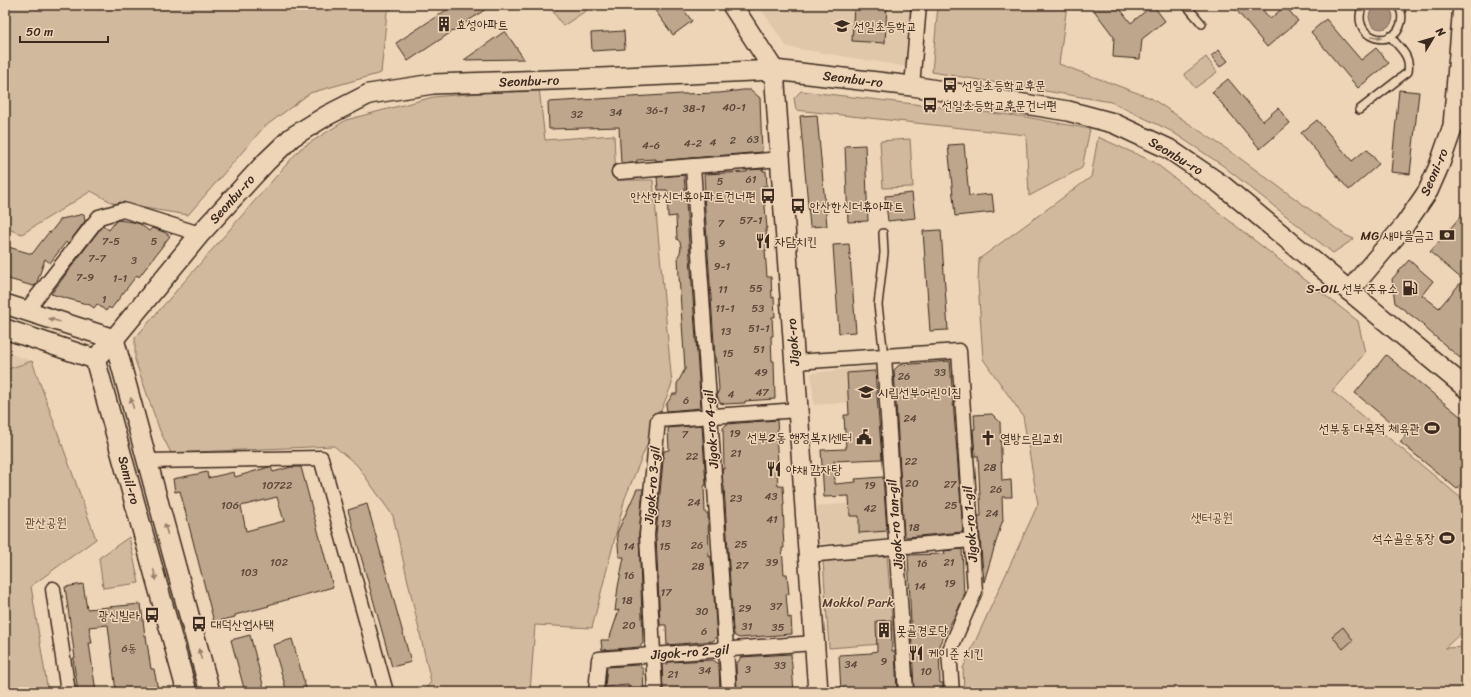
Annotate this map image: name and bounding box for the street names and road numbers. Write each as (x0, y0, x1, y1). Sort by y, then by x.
street label: Seonbu-ro (822, 64, 885, 94)
street label: Seonbu-ro (498, 68, 560, 94)
street label: Seonbu-ro (1144, 131, 1208, 182)
street label: Seoni-ro (1413, 144, 1455, 200)
street label: Seonbu-ro (203, 169, 261, 229)
street label: Jigok-ro (780, 317, 806, 368)
street label: Jigok-ro 4-gil (697, 389, 725, 470)
street label: Jigok-ro 3-gil (637, 445, 667, 526)
street label: Samil-ro (111, 453, 147, 508)
street label: Jigok-ro 1an-gil (880, 478, 910, 571)
street label: Jigok-ro 1-gil (956, 485, 984, 564)
street label: Jigok-ro 2-gil (649, 638, 730, 666)

